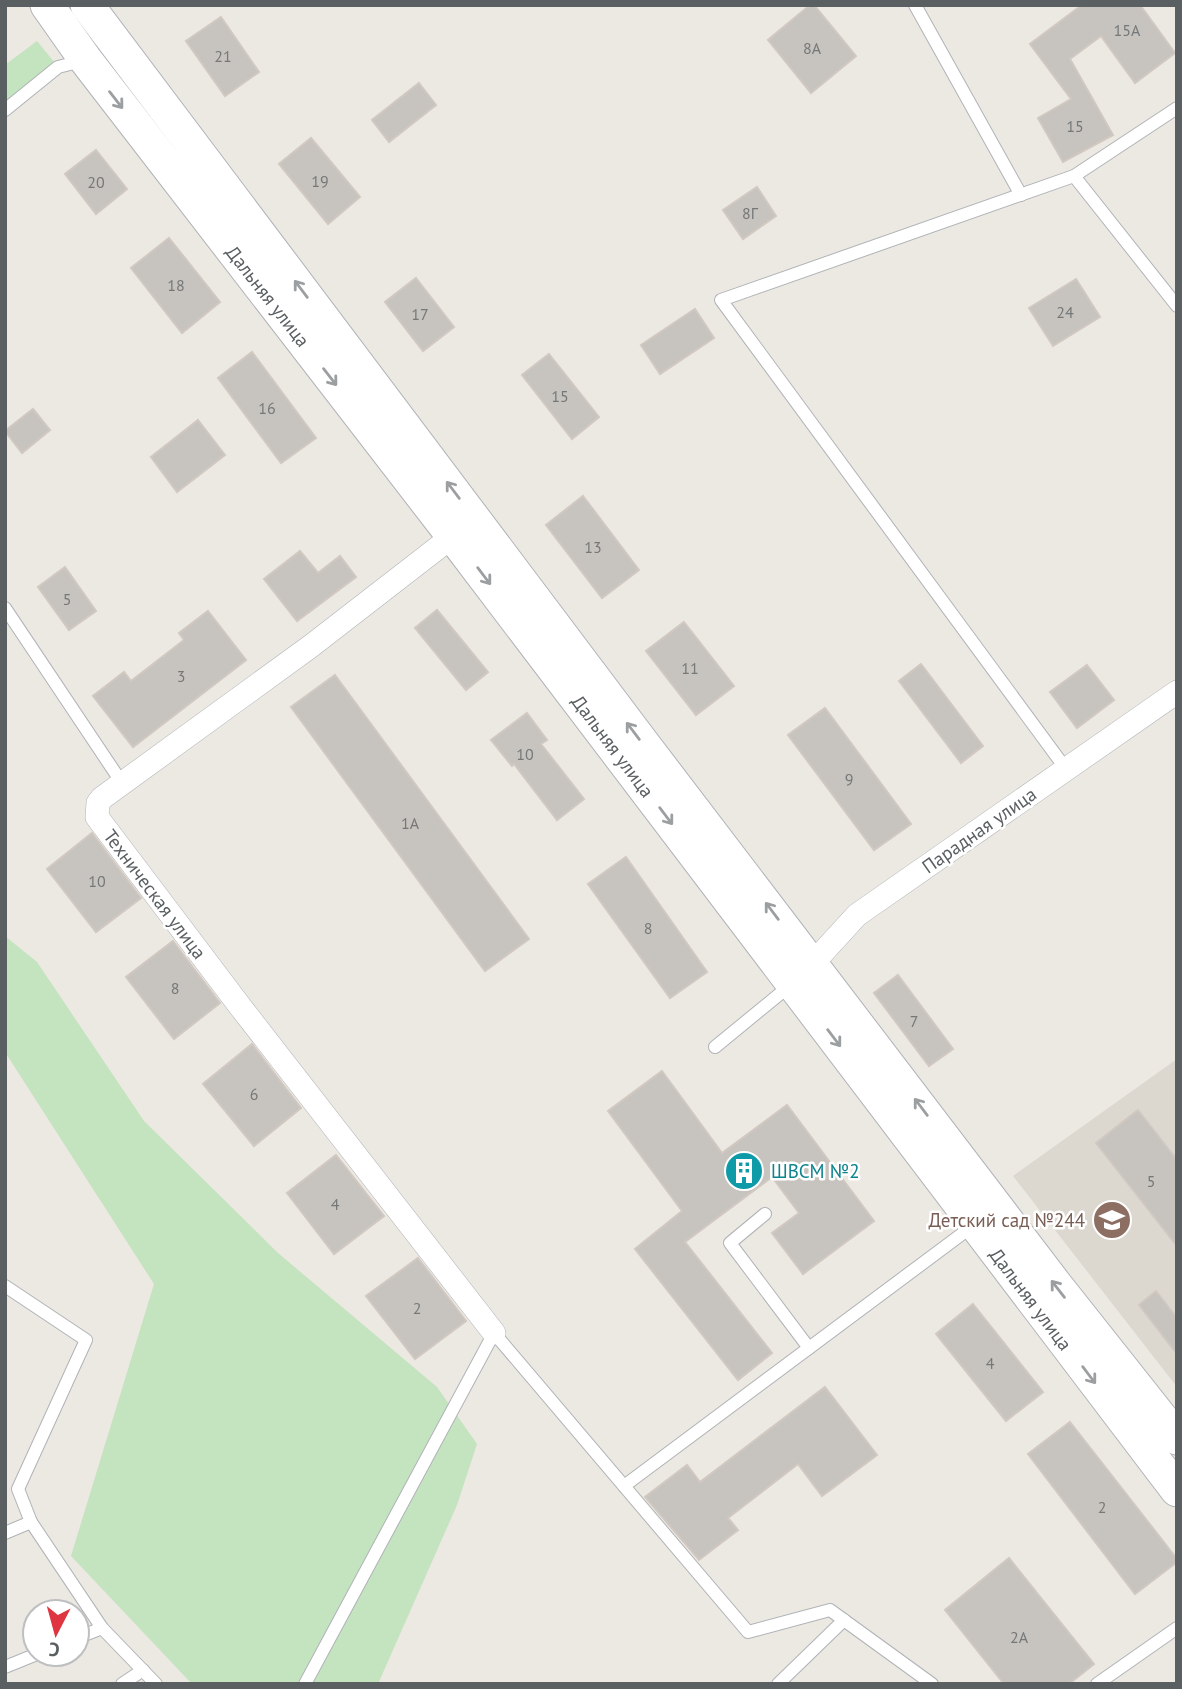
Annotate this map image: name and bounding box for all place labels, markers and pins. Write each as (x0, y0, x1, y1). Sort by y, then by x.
building icon: ШВСМ №2 (723, 1150, 765, 1192)
place label: ШВСМ №2 (771, 1159, 860, 1183)
school or university icon: Детский сад №244 (1091, 1199, 1133, 1241)
place label: Детский сад №244 (928, 1208, 1085, 1232)

